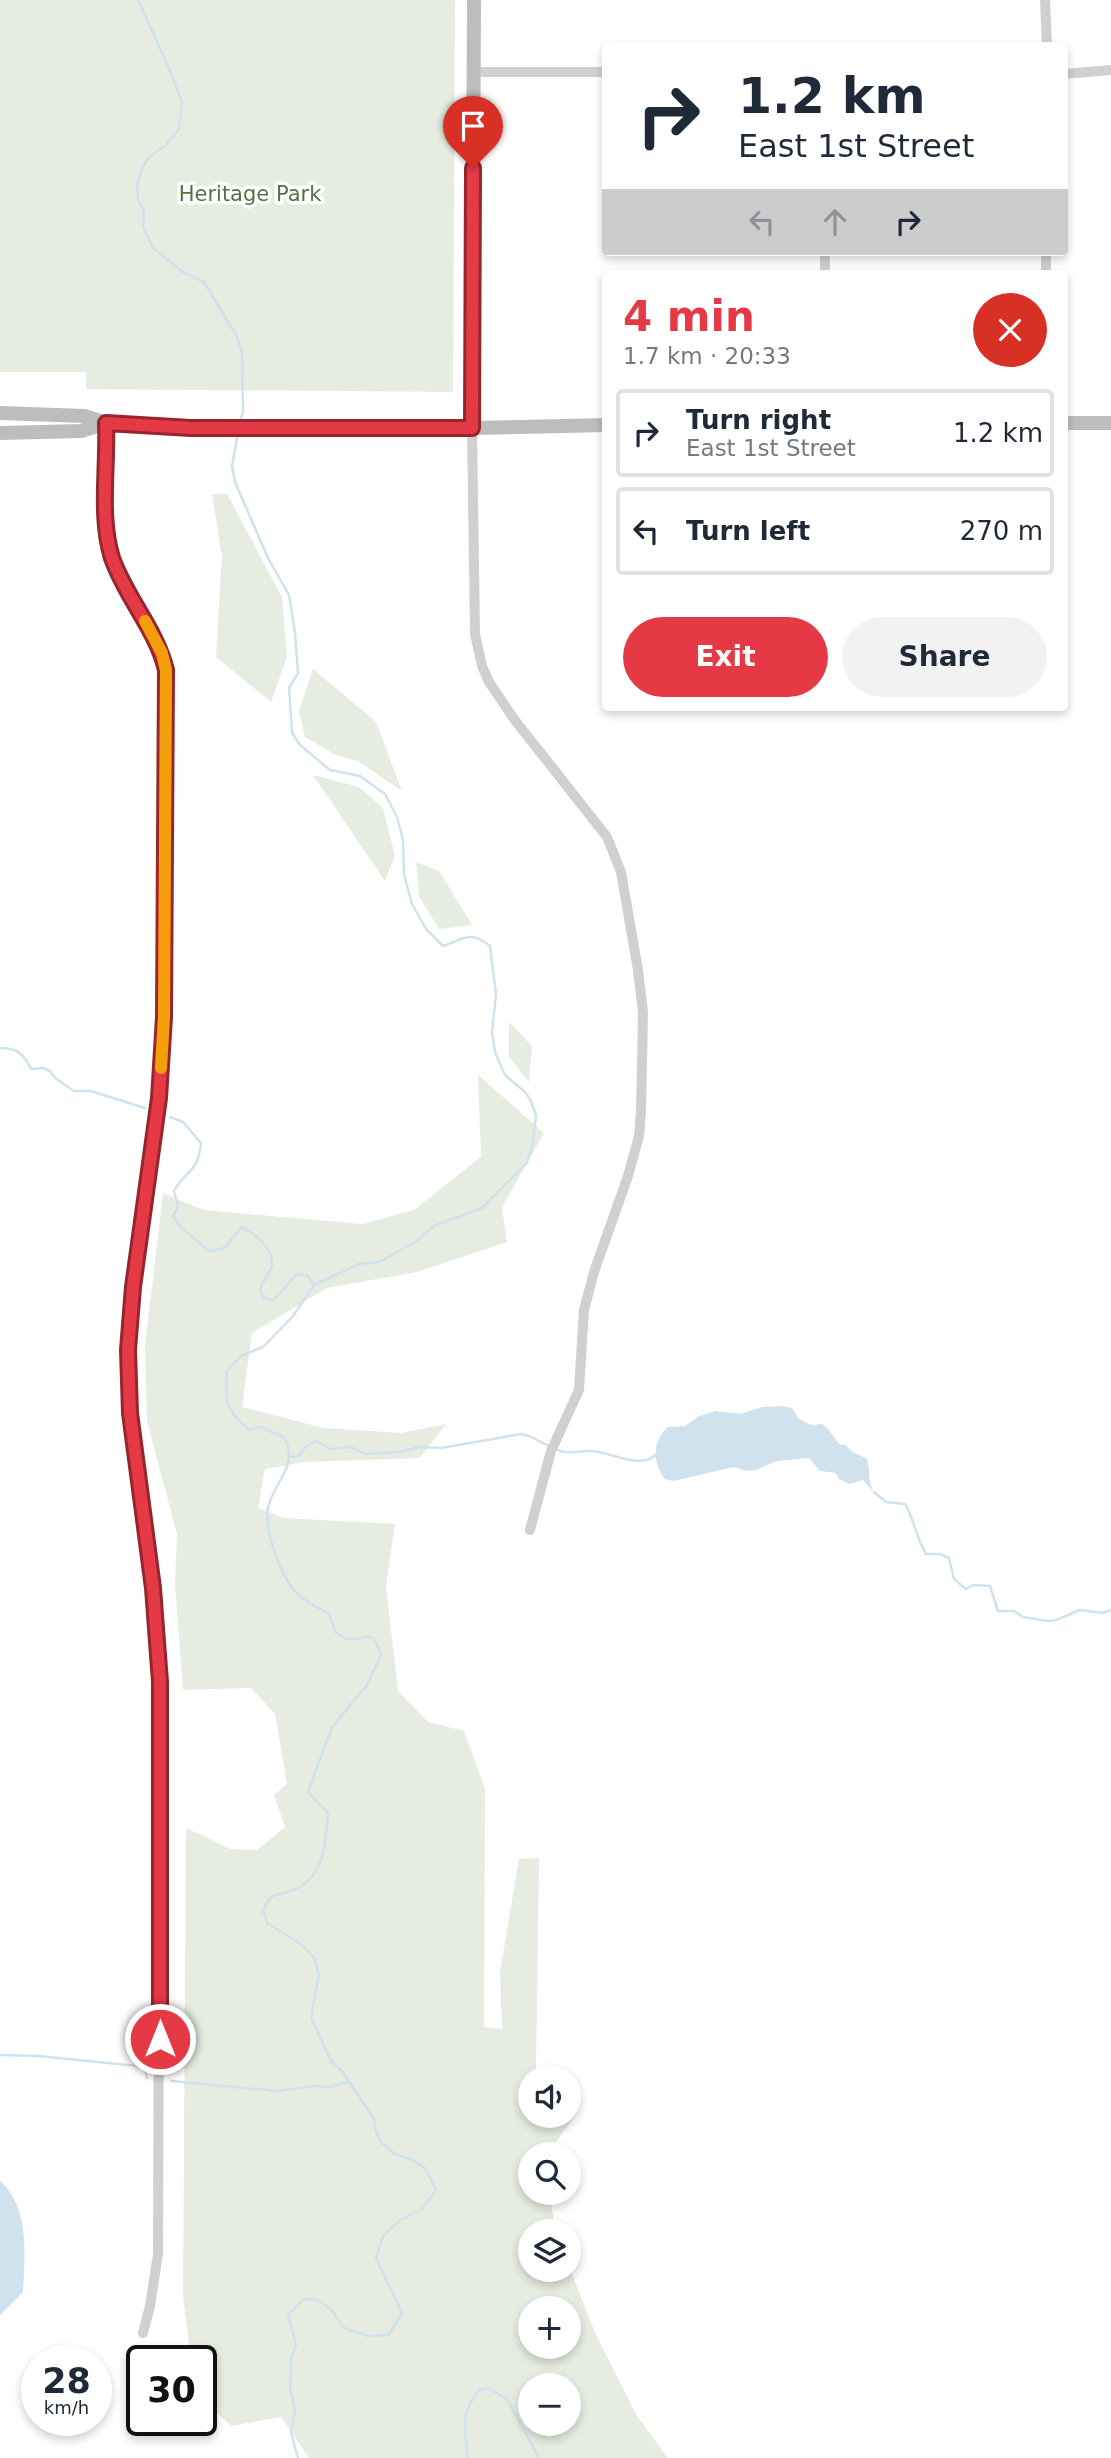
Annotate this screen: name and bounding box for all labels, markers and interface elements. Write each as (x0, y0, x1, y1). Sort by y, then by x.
text: 1.2 km (738, 68, 926, 125)
icon: right (623, 70, 714, 161)
pin (443, 96, 503, 168)
icon: arrive (454, 107, 492, 145)
text: East 1st Street (738, 127, 974, 165)
park label: Heritage Park (179, 182, 322, 206)
icon: left (743, 203, 781, 241)
icon: ahead (816, 203, 854, 241)
icon: right (889, 203, 927, 241)
text: 4 min (623, 292, 755, 341)
button: close (973, 293, 1047, 367)
text: 1.7 km · 20:33 (623, 343, 791, 369)
text: Turn right (686, 405, 831, 435)
icon: right (627, 414, 665, 452)
text: 1.2 km (953, 418, 1043, 448)
text: East 1st Street (686, 435, 856, 461)
icon: left (627, 512, 665, 550)
text: Turn left (686, 516, 810, 546)
text: 270 m (960, 516, 1043, 546)
button: Exit (623, 617, 828, 697)
button: Share (842, 617, 1047, 697)
position arrow (123, 2002, 197, 2076)
map controls (518, 2065, 581, 2436)
button: sound (518, 2065, 581, 2128)
button: search (518, 2142, 581, 2205)
button: layers (518, 2219, 581, 2282)
button: + (518, 2296, 581, 2359)
speed limit sign: 30 (126, 2345, 217, 2436)
text: 28 (42, 2361, 91, 2401)
button: − (518, 2373, 581, 2436)
text: km/h (44, 2397, 89, 2418)

